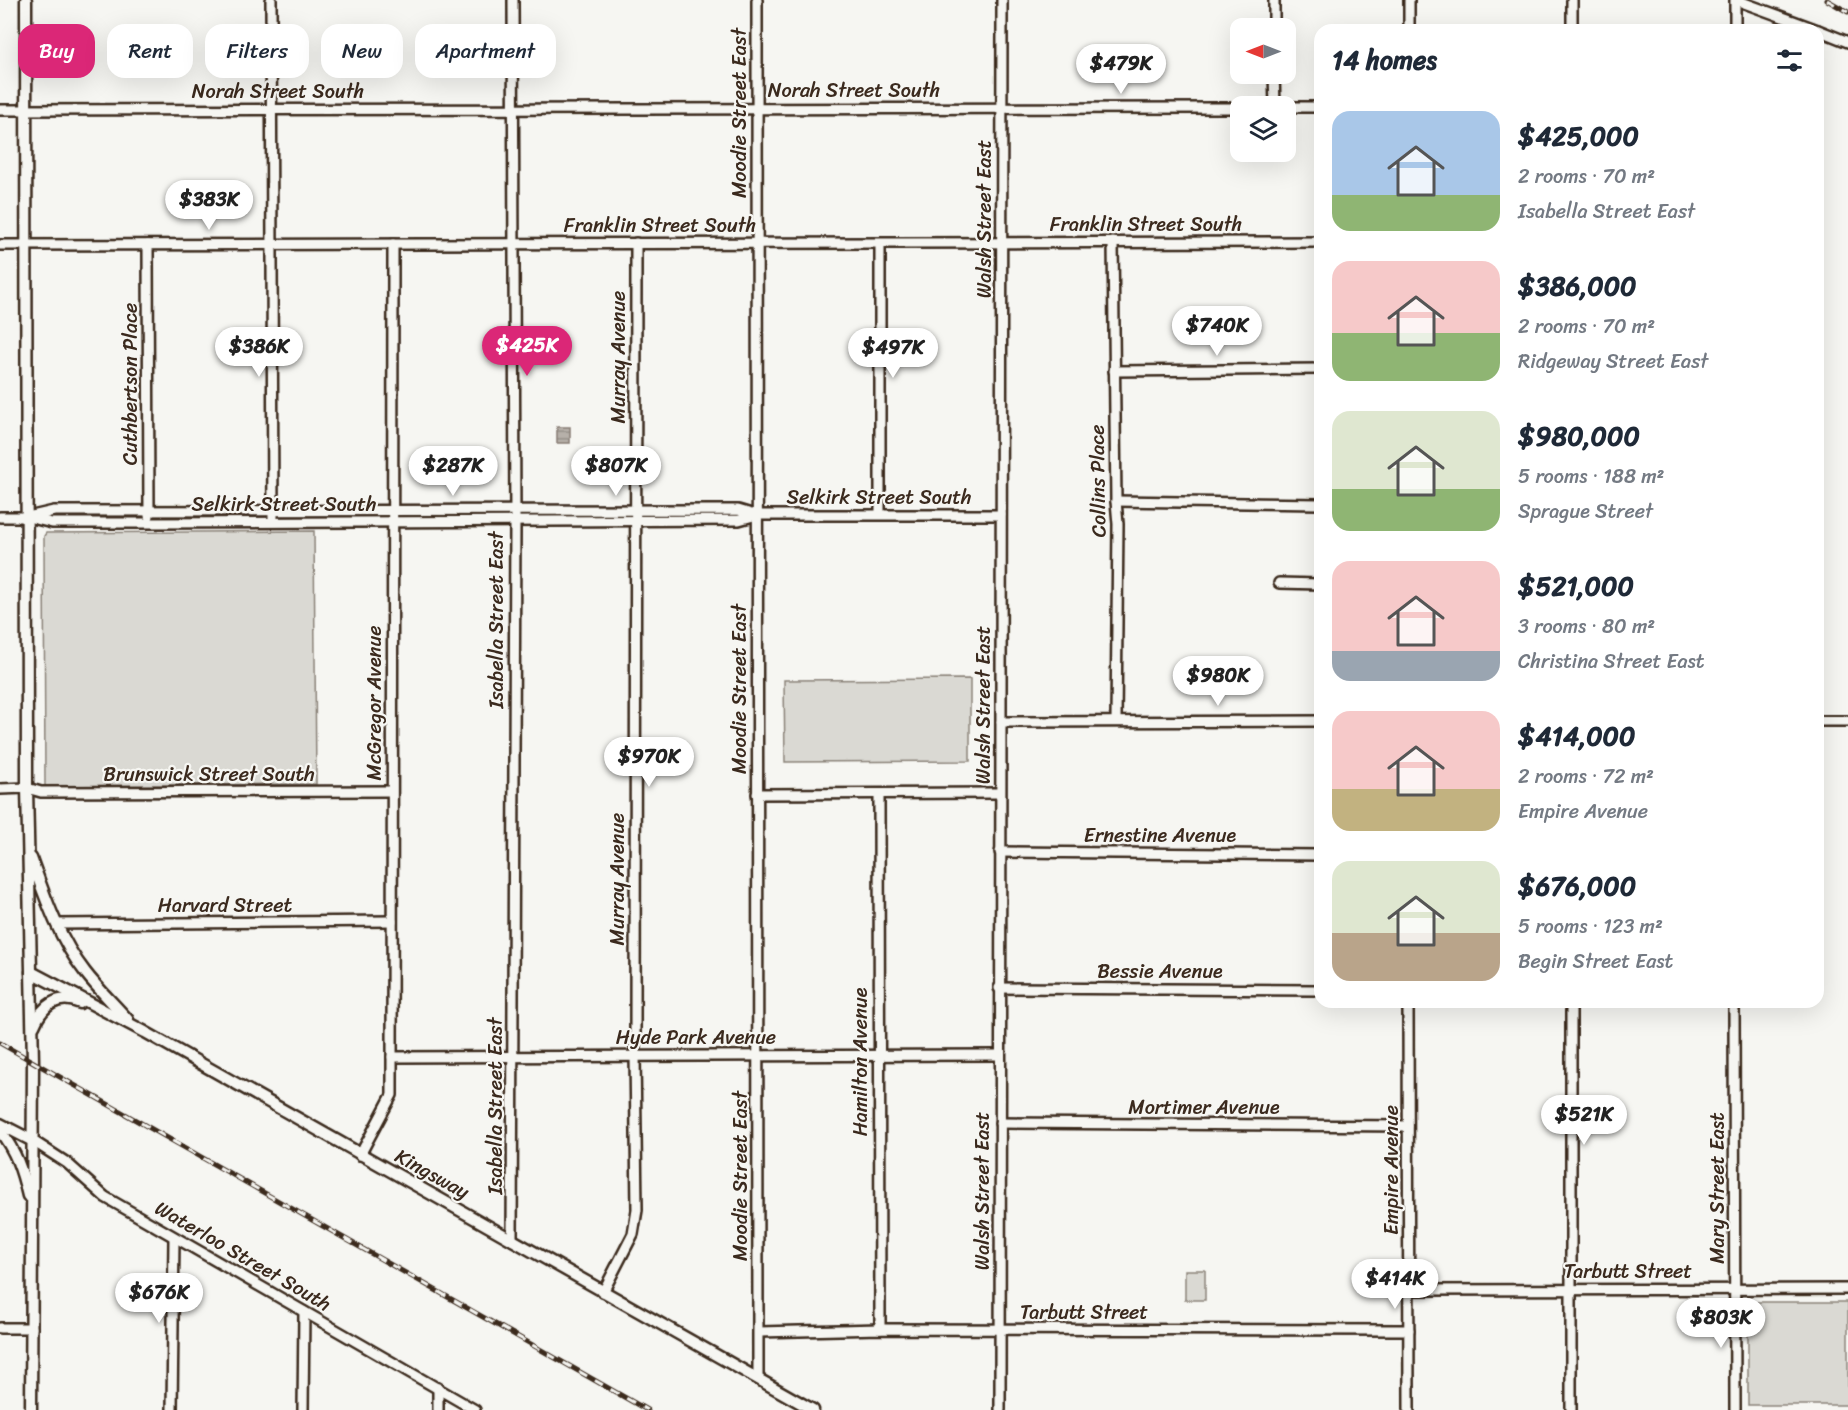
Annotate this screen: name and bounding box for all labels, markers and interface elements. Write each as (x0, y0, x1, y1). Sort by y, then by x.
north arrow (1230, 18, 1296, 84)
map controls (1230, 18, 1296, 162)
chip: Buy (18, 24, 95, 78)
chip: Rent (107, 24, 193, 78)
chip: Filters (205, 24, 309, 78)
chip: New (321, 24, 403, 78)
chip: Apartment (415, 24, 556, 78)
street label: Moodie Street East (722, 27, 757, 198)
text: 14 homes (1332, 37, 1437, 83)
pin: $479K (1079, 44, 1163, 95)
icon: filters (1773, 44, 1806, 77)
text: $479K (1090, 46, 1152, 81)
street label: Norah Street South (768, 73, 940, 108)
street label: Norah Street South (192, 74, 364, 109)
button: layers (1230, 96, 1296, 162)
text: $425,000 (1518, 113, 1639, 159)
icon: home (1380, 135, 1452, 207)
street label: Walsh Street East (967, 140, 1002, 298)
text: 2 rooms · 70 m² (1518, 159, 1655, 194)
pin: $383K (167, 180, 251, 231)
text: $383K (179, 182, 239, 217)
text: Isabella Street East (1518, 194, 1695, 229)
street label: Franklin Street South (1050, 207, 1242, 242)
street label: Franklin Street South (564, 208, 756, 243)
text: $386,000 (1518, 263, 1637, 309)
icon: home (1380, 285, 1452, 357)
street label: Murray Avenue (601, 291, 636, 423)
street label: Cuthbertson Place (113, 303, 148, 465)
pin: $740K (1175, 306, 1259, 357)
text: $740K (1186, 308, 1248, 343)
text: 2 rooms · 70 m² (1518, 309, 1655, 344)
pin: $425K (485, 326, 569, 377)
pin: $386K (217, 327, 301, 378)
text: $425K (496, 328, 558, 363)
pin: $497K (851, 328, 935, 379)
text: $386K (229, 329, 289, 364)
text: $497K (862, 330, 924, 365)
text: Ridgeway Street East (1518, 344, 1708, 379)
text: $980,000 (1518, 413, 1640, 459)
street label: Collins Place (1080, 424, 1116, 538)
icon: home (1380, 435, 1452, 507)
pin: $287K (411, 446, 495, 497)
pin: $807K (574, 446, 658, 497)
text: $287K (423, 448, 483, 483)
text: $807K (585, 448, 647, 483)
text: 5 rooms · 188 m² (1518, 459, 1664, 494)
street label: Selkirk Street South (786, 480, 972, 515)
street label: Selkirk Street South (191, 487, 377, 522)
text: Sprague Street (1518, 494, 1653, 529)
street label: Isabella Street East (479, 530, 514, 710)
text: $521,000 (1518, 563, 1634, 609)
icon: home (1380, 585, 1452, 657)
street label: Moodie Street East (722, 603, 757, 774)
text: 3 rooms · 80 m² (1518, 609, 1655, 644)
street label: McGregor Avenue (357, 626, 392, 780)
street label: Walsh Street East (966, 626, 1001, 784)
text: Christina Street East (1518, 644, 1705, 679)
pin: $980K (1176, 656, 1260, 707)
text: $980K (1187, 658, 1249, 693)
text: $414,000 (1518, 713, 1635, 759)
icon: home (1380, 735, 1452, 807)
pin: $970K (607, 737, 691, 788)
text: $970K (618, 739, 680, 774)
street label: Brunswick Street South (103, 757, 315, 792)
text: 2 rooms · 72 m² (1518, 759, 1654, 794)
text: Empire Avenue (1518, 794, 1648, 829)
street label: Murray Avenue (600, 813, 635, 945)
street label: Ernestine Avenue (1084, 818, 1236, 853)
text: $676,000 (1518, 863, 1636, 909)
icon: home (1380, 885, 1452, 957)
street label: Harvard Street (158, 888, 292, 923)
text: 5 rooms · 123 m² (1518, 909, 1663, 944)
text: Begin Street East (1518, 944, 1673, 979)
street label: Bessie Avenue (1097, 954, 1223, 989)
street label: Hamilton Avenue (843, 987, 878, 1136)
street label: Isabella Street East (478, 1016, 513, 1196)
street label: Hyde Park Avenue (616, 1020, 776, 1055)
street label: Moodie Street East (723, 1090, 758, 1261)
street label: Mortimer Avenue (1128, 1090, 1280, 1125)
pin: $521K (1542, 1095, 1626, 1146)
text: $521K (1555, 1097, 1613, 1132)
street label: Empire Avenue (1374, 1105, 1409, 1235)
street label: Walsh Street East (965, 1112, 1000, 1270)
street label: Mary Street East (1700, 1112, 1735, 1264)
street label: Kingsway (388, 1139, 476, 1209)
street label: Waterloo Street South (148, 1191, 338, 1321)
street label: Tarbutt Street (1564, 1254, 1692, 1289)
pin: $414K (1353, 1259, 1437, 1310)
text: $414K (1365, 1261, 1425, 1296)
pin: $676K (117, 1273, 201, 1324)
text: $676K (129, 1275, 189, 1310)
street label: Tarbutt Street (1020, 1295, 1148, 1330)
pin: $803K (1679, 1298, 1763, 1349)
text: $803K (1690, 1300, 1752, 1335)

